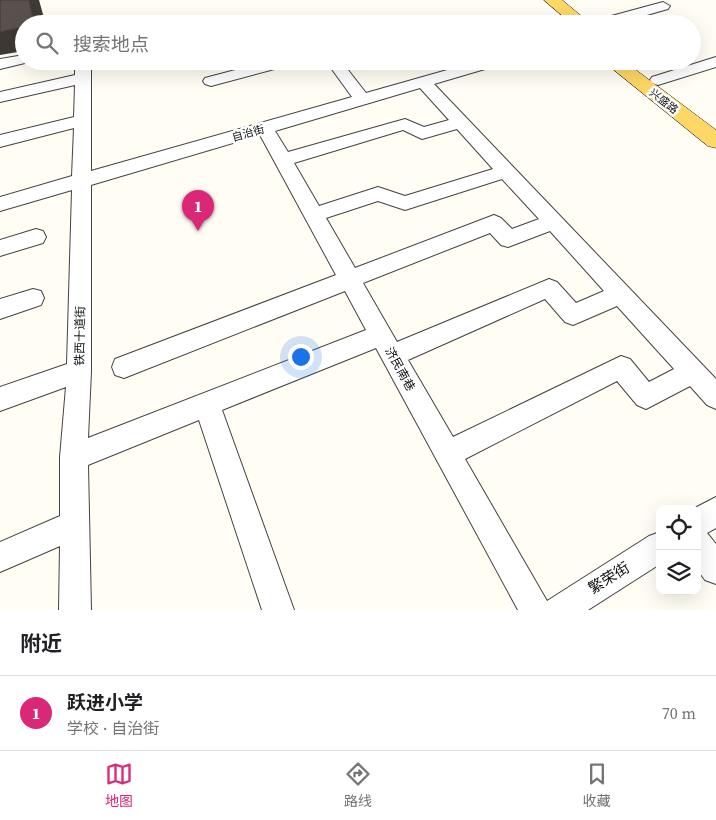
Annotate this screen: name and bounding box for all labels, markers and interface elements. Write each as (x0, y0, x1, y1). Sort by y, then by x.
search box (15, 15, 701, 70)
icon: search (33, 29, 61, 57)
text: 搜索地点 (73, 31, 149, 57)
street label: 兴盛路 (646, 85, 681, 117)
street label: 自治街 (230, 122, 266, 145)
pin: 1 (182, 190, 214, 231)
street label: 铁西十道街 (71, 306, 89, 366)
your location (288, 344, 314, 370)
street label: 济民南巷 (381, 344, 419, 394)
map controls (656, 505, 701, 595)
button: locate (656, 505, 701, 550)
button: layers (656, 550, 701, 595)
street label: 繁荣街 (584, 557, 633, 598)
text: 附近 (20, 629, 62, 658)
text: 跃进小学 (67, 689, 143, 715)
text: 1 (32, 702, 40, 724)
text: 70 m (662, 702, 696, 724)
text: 学校 · 自治街 (67, 717, 159, 739)
tab: 地图 (105, 760, 133, 811)
tab: 路线 (344, 760, 372, 811)
tab: 收藏 (583, 760, 611, 811)

